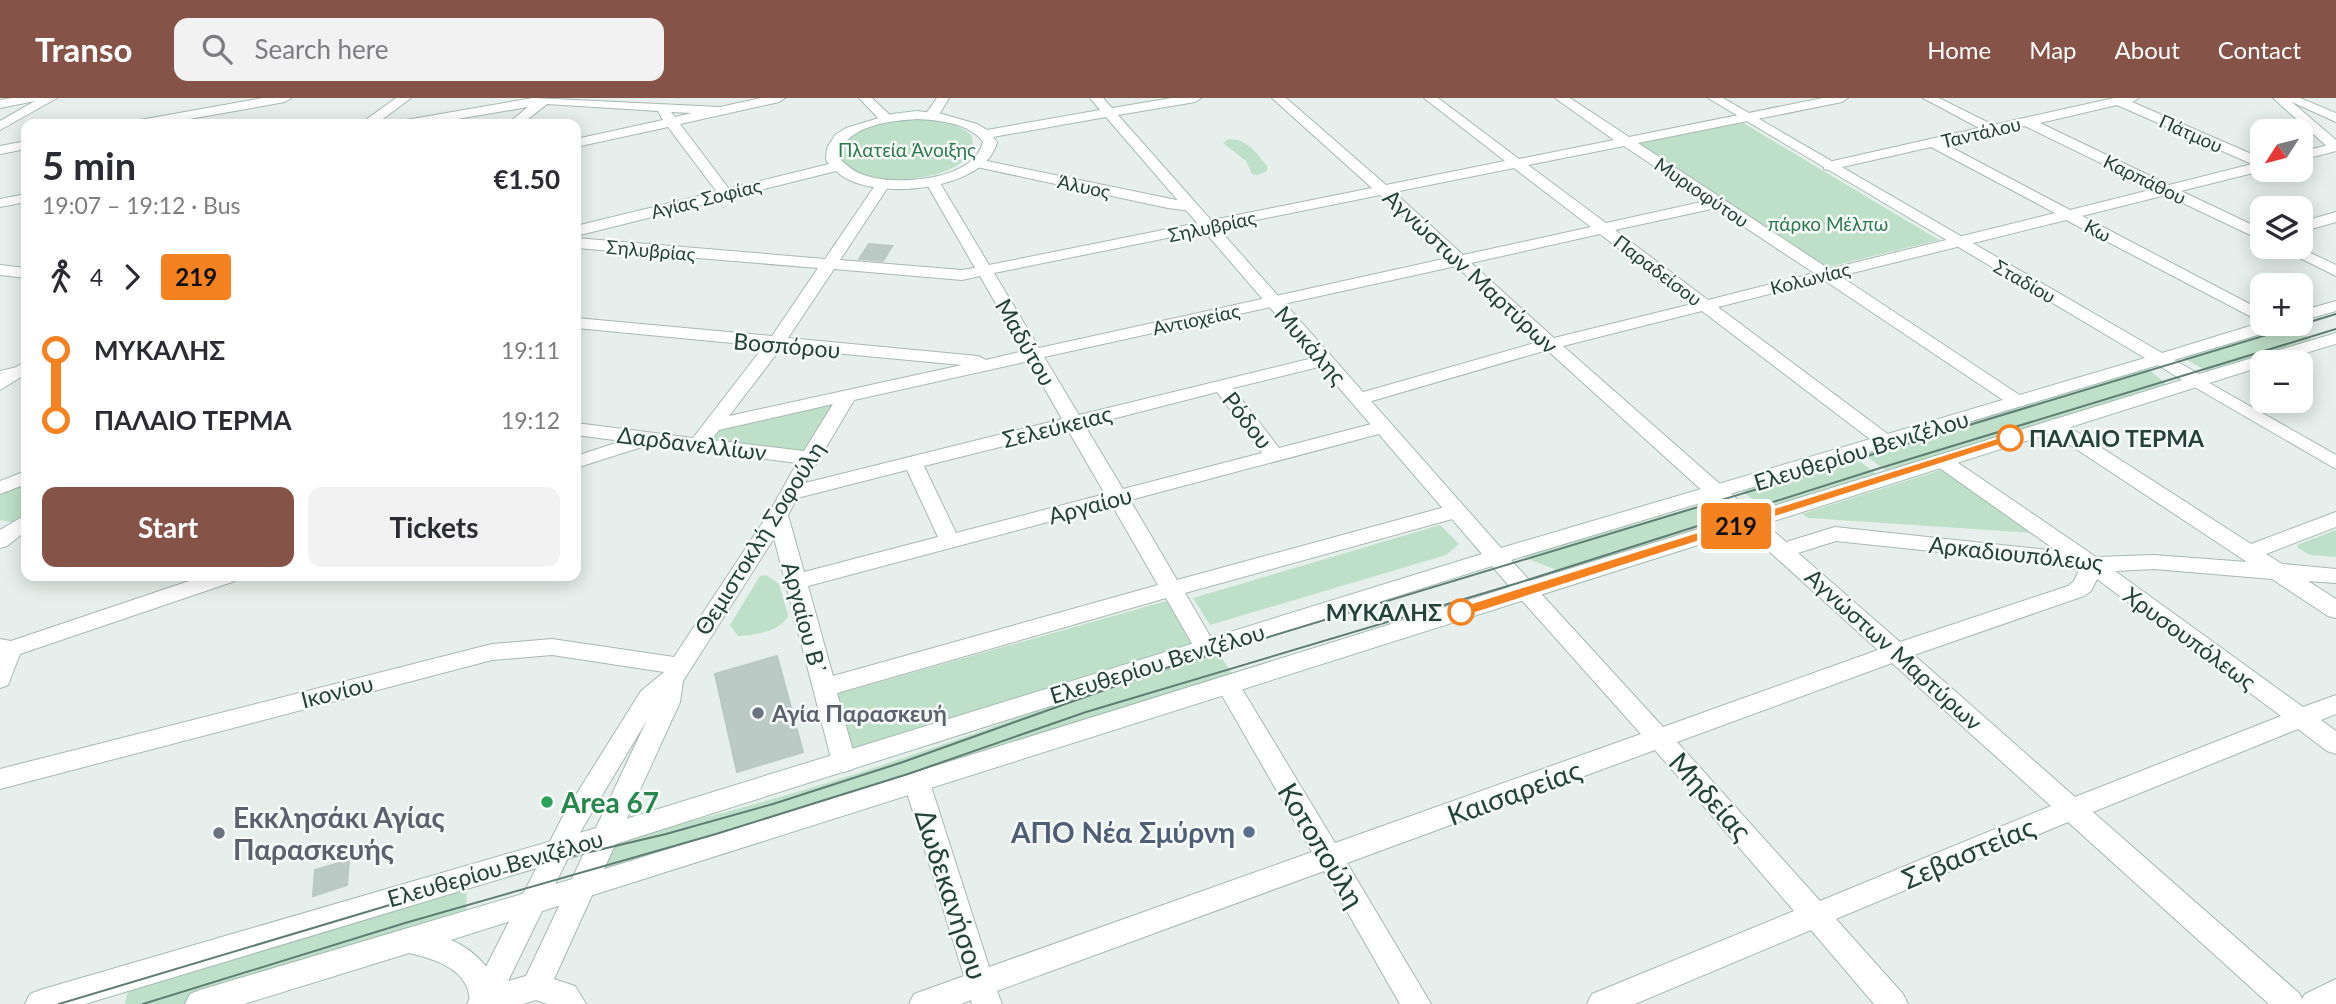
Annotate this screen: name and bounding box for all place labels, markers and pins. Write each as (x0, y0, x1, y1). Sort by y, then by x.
place label: ΠΑΛΑΙΟ ΤΕΡΜΑ (2029, 424, 2205, 452)
marker: ΠΑΛΑΙΟ ΤΕΡΜΑ (1997, 425, 2023, 451)
place label: ΜΥΚΑΛΗΣ (1326, 598, 1442, 626)
marker: ΜΥΚΑΛΗΣ (1448, 599, 1474, 625)
place label: Αγία Παρασκευή (771, 699, 947, 727)
marker: Αγία Παρασκευή (750, 705, 766, 721)
place label: Area 67 (560, 785, 659, 819)
marker: Area 67 (539, 794, 555, 810)
place label: Εκκλησάκι Αγίας Παρασκευής (233, 800, 445, 866)
place label: ΑΠΟ Νέα Σμύρνη (1010, 815, 1235, 849)
marker: ΑΠΟ Νέα Σμύρνη (1241, 824, 1257, 840)
marker: Εκκλησάκι Αγίας Παρασκευής (211, 825, 227, 841)

